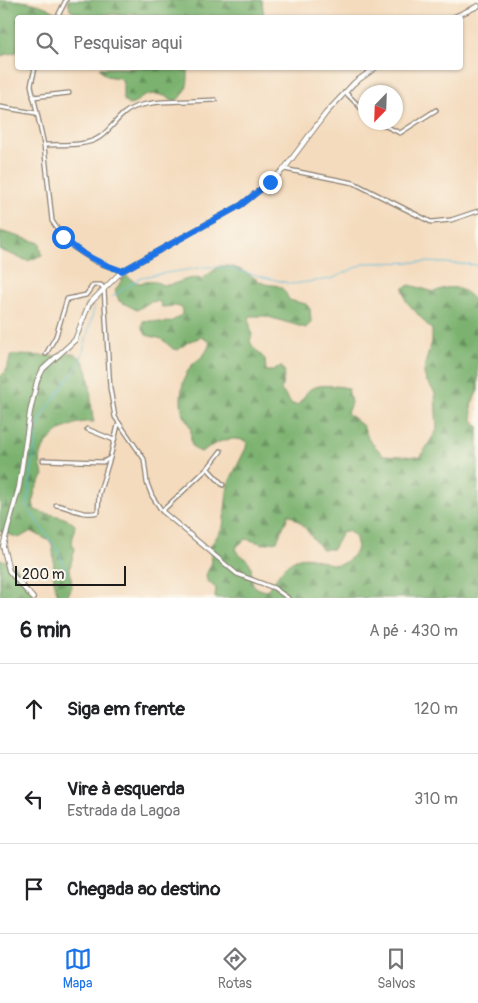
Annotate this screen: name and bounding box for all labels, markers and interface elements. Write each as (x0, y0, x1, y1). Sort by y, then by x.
search box (15, 15, 463, 70)
icon: search (33, 29, 61, 57)
text: Pesquisar aqui (73, 31, 182, 55)
north arrow (358, 85, 403, 130)
route end (259, 171, 282, 194)
route start (52, 226, 75, 249)
scale bar (15, 563, 126, 586)
text: 200 m (22, 566, 64, 583)
text: 6 min (20, 617, 71, 644)
text: A pé · 430 m (369, 621, 458, 641)
icon: ahead (20, 695, 48, 723)
text: Siga em frente (67, 697, 185, 721)
text: 120 m (414, 699, 458, 719)
text: Vire à esquerda (67, 777, 185, 801)
icon: left (20, 785, 48, 813)
text: 310 m (414, 789, 458, 809)
text: Estrada da Lagoa (67, 801, 180, 821)
icon: arrive (20, 875, 48, 903)
text: Chegada ao destino (67, 877, 220, 901)
tab: Mapa (63, 945, 92, 992)
tab: Rotas (218, 945, 252, 992)
tab: Salvos (377, 945, 415, 992)

